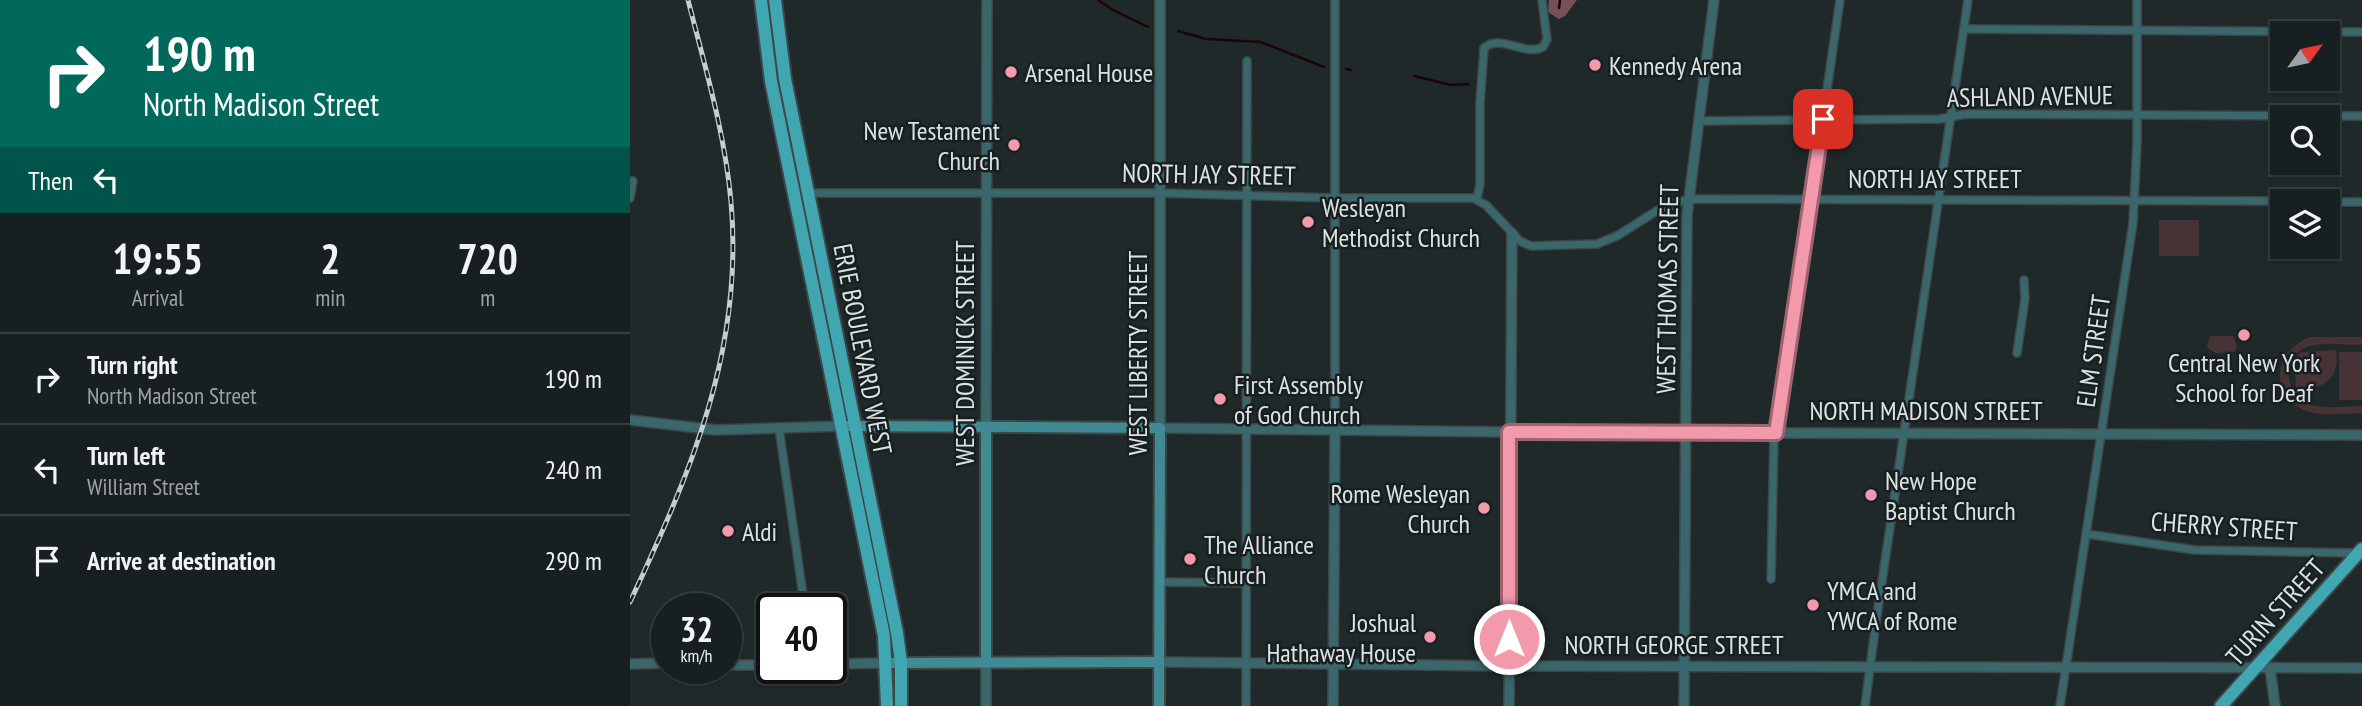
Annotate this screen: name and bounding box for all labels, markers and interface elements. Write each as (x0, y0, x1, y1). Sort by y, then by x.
text: 190 m (143, 21, 256, 85)
north arrow (2270, 21, 2340, 91)
map controls (2270, 21, 2340, 259)
icon: right (28, 28, 119, 119)
place label: Kennedy Arena (1609, 49, 1742, 82)
place label: Arsenal House (1025, 56, 1153, 89)
marker: Kennedy Arena (1587, 57, 1603, 73)
marker: Arsenal House (1003, 64, 1019, 80)
street label: ASHLAND AVENUE (1947, 78, 2113, 114)
text: North Madison Street (143, 83, 379, 125)
pin (1793, 89, 1853, 149)
icon: arrive (1804, 100, 1842, 138)
button: search (2270, 105, 2340, 175)
place label: New Testament Church (864, 114, 1000, 177)
marker: New Testament Church (1006, 137, 1022, 153)
street label: NORTH JAY STREET (1122, 156, 1296, 192)
icon: left (87, 161, 125, 199)
street label: NORTH JAY STREET (1848, 162, 2022, 195)
text: Then (28, 164, 73, 197)
street label: WEST THOMAS STREET (1649, 183, 1685, 394)
button: layers (2270, 189, 2340, 259)
place label: Wesleyan Methodist Church (1322, 191, 1480, 254)
marker: Wesleyan Methodist Church (1300, 214, 1316, 230)
text: 19:55 (112, 231, 203, 286)
text: 2 (320, 231, 340, 286)
text: 720 (458, 231, 518, 286)
street label: WEST DOMINICK STREET (948, 240, 981, 466)
street label: ERIE BOULEVARD WEST (826, 241, 900, 458)
street label: WEST LIBERTY STREET (1121, 250, 1154, 455)
text: Arrival (132, 283, 184, 312)
text: min (315, 283, 345, 312)
text: m (480, 283, 495, 312)
street label: ELM STREET (2069, 292, 2117, 409)
marker: Central New York School for Deaf (2236, 327, 2252, 343)
place label: Central New York School for Deaf (2168, 346, 2320, 409)
text: Turn right (87, 348, 178, 381)
icon: right (28, 360, 66, 398)
text: 190 m (544, 362, 602, 395)
place label: First Assembly of God Church (1234, 368, 1363, 431)
text: North Madison Street (87, 381, 257, 410)
marker: First Assembly of God Church (1212, 391, 1228, 407)
street label: NORTH MADISON STREET (1809, 394, 2043, 427)
text: Turn left (87, 439, 165, 472)
icon: left (28, 451, 66, 489)
text: 240 m (544, 453, 602, 486)
place label: New Hope Baptist Church (1885, 464, 2016, 527)
text: William Street (87, 472, 200, 501)
place label: Rome Wesleyan Church (1331, 477, 1470, 540)
marker: New Hope Baptist Church (1863, 487, 1879, 503)
marker: Rome Wesleyan Church (1476, 500, 1492, 516)
street label: CHERRY STREET (2150, 504, 2299, 548)
place label: Aldi (742, 515, 777, 548)
marker: Aldi (720, 523, 736, 539)
place label: The Alliance Church (1204, 528, 1314, 591)
icon: arrive (28, 542, 66, 580)
text: Arrive at destination (87, 544, 276, 577)
text: 290 m (544, 544, 602, 577)
marker: The Alliance Church (1182, 551, 1198, 567)
street label: TURIN STREET (2218, 551, 2332, 672)
place label: YMCA and YWCA of Rome (1827, 574, 1957, 637)
speed limit sign: 40 (756, 593, 847, 684)
marker: YMCA and YWCA of Rome (1805, 597, 1821, 613)
position arrow (1472, 602, 1546, 676)
text: 32 (680, 606, 713, 652)
place label: Joshual Hathaway House (1266, 606, 1416, 669)
street label: NORTH GEORGE STREET (1564, 628, 1784, 661)
marker: Joshual Hathaway House (1422, 629, 1438, 645)
text: km/h (681, 644, 712, 667)

